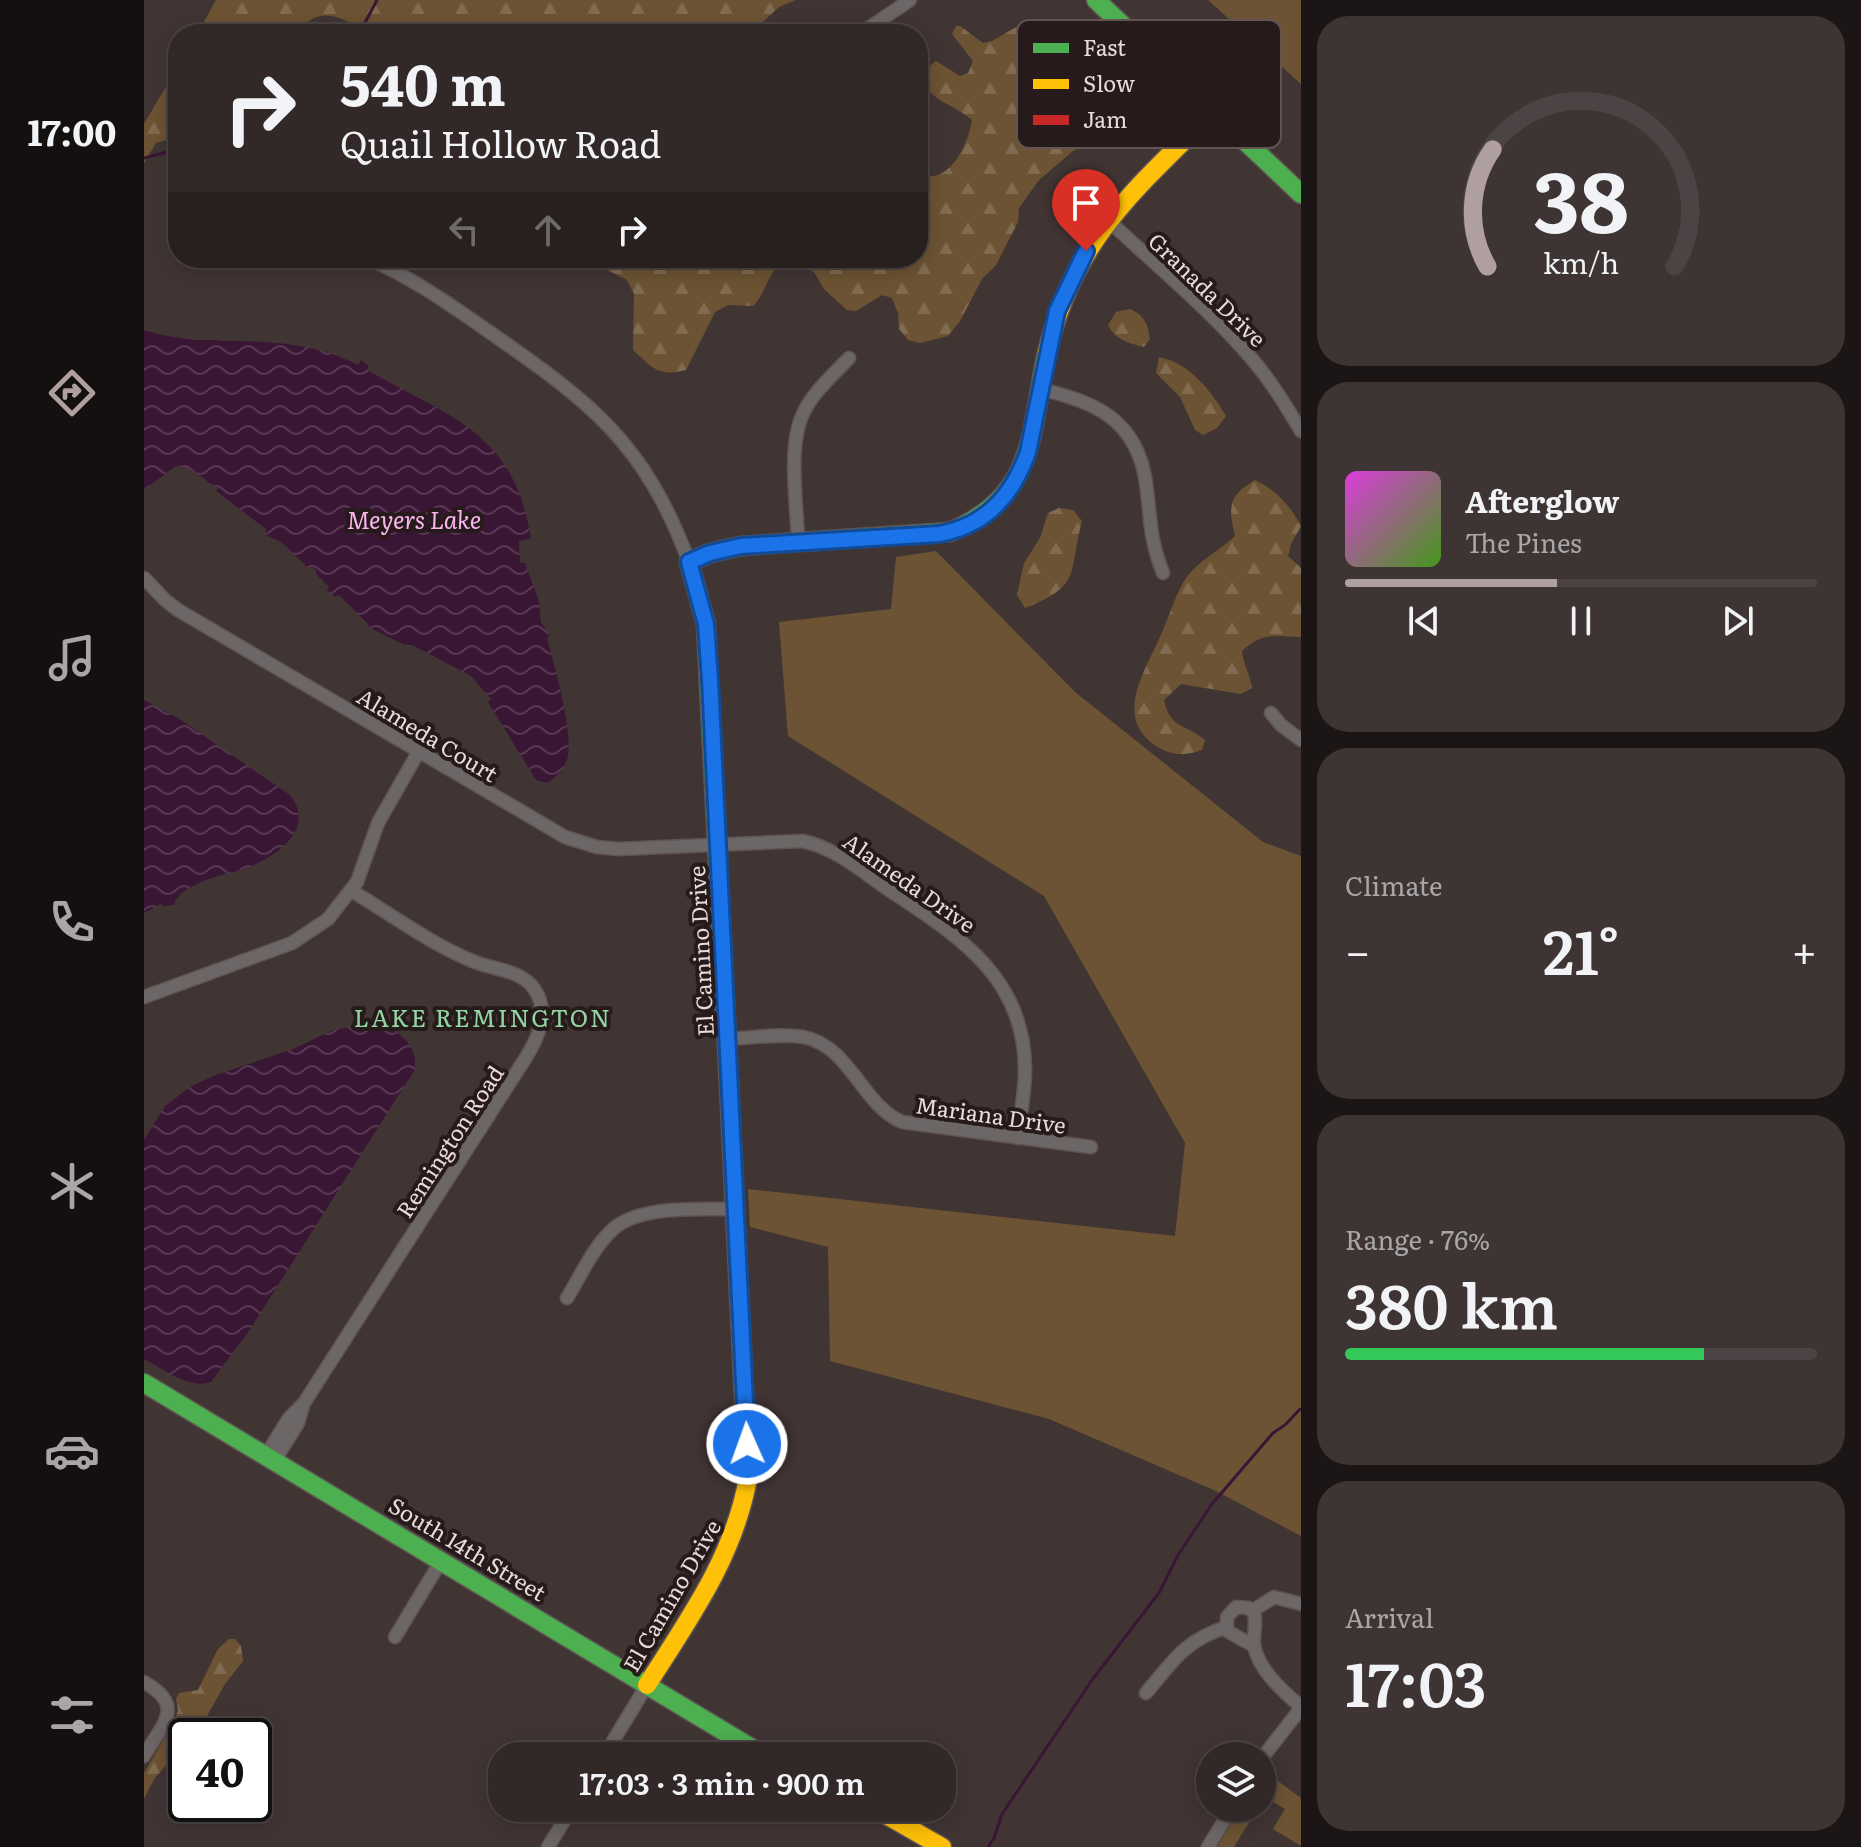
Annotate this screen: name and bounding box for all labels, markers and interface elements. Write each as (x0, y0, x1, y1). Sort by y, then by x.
legend (1017, 20, 1281, 148)
text: Fast (1083, 30, 1126, 63)
text: 540 m (340, 40, 506, 123)
icon: right (208, 56, 312, 160)
text: Slow (1083, 66, 1135, 99)
text: Jam (1083, 102, 1127, 135)
text: 17:00 (27, 104, 117, 157)
text: Quail Hollow Road (340, 116, 661, 169)
text: 38 (1533, 135, 1629, 259)
pin (1052, 169, 1120, 251)
icon: arrive (1064, 181, 1108, 225)
icon: left (442, 208, 486, 252)
icon: ahead (526, 208, 570, 252)
icon: right (610, 208, 654, 252)
street label: Granada Drive (1142, 224, 1274, 354)
text: km/h (1543, 240, 1619, 283)
icon: directions (44, 365, 100, 421)
text: Afterglow (1465, 478, 1619, 522)
water label: Meyers Lake (347, 501, 481, 536)
text: The Pines (1465, 522, 1582, 561)
icon: previous (1402, 599, 1446, 643)
icon: pause (1559, 599, 1603, 643)
icon: next (1716, 599, 1760, 643)
icon: music (44, 630, 100, 686)
street label: Alameda Court (351, 679, 505, 789)
street label: Alameda Drive (837, 824, 983, 940)
street label: El Camino Drive (679, 865, 721, 1037)
text: Climate (1345, 865, 1443, 904)
icon: phone (44, 894, 100, 950)
text: 21° (1543, 904, 1619, 993)
text: − (1345, 916, 1371, 982)
text: + (1791, 916, 1817, 982)
district label: LAKE REMINGTON (354, 999, 612, 1034)
street label: Remington Road (387, 1058, 511, 1224)
street label: Mariana Drive (914, 1087, 1068, 1141)
icon: climate (44, 1158, 100, 1214)
text: Range · 76% (1345, 1219, 1490, 1258)
text: 380 km (1345, 1258, 1558, 1347)
position arrow (705, 1402, 789, 1486)
icon: car (44, 1423, 100, 1479)
street label: South 14th Street (383, 1488, 553, 1608)
street label: El Camino Drive (614, 1513, 728, 1677)
text: Arrival (1345, 1597, 1434, 1636)
text: 17:03 (1345, 1636, 1487, 1725)
icon: filters (44, 1687, 100, 1743)
speed limit sign: 40 (168, 1718, 272, 1822)
map controls (1196, 1742, 1276, 1822)
button: layers (1196, 1742, 1276, 1822)
text: 17:03 · 3 min · 900 m (579, 1760, 865, 1804)

